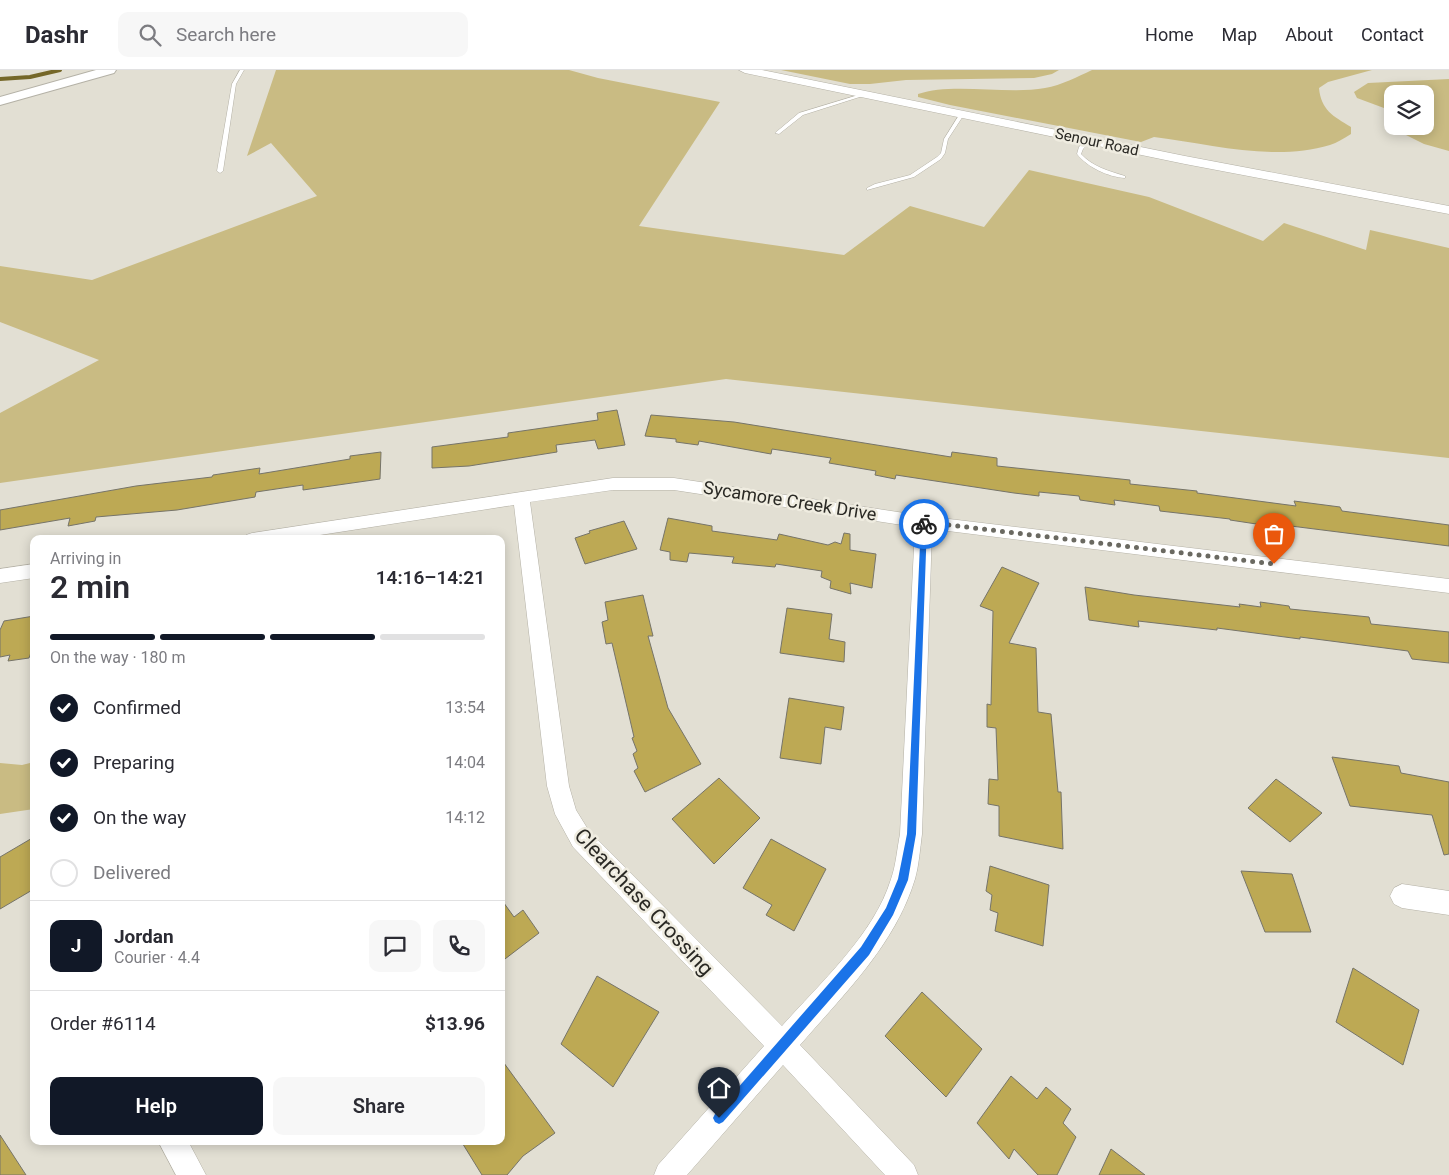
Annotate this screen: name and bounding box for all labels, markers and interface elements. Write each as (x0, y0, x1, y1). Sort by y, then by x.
search box (118, 12, 468, 57)
text: Dashr (25, 21, 88, 49)
icon: search (136, 21, 164, 49)
text: Search here (176, 23, 276, 46)
text: Home (1145, 24, 1194, 45)
text: Map (1222, 24, 1257, 45)
text: About (1285, 24, 1333, 45)
text: Contact (1361, 24, 1424, 45)
map controls (1384, 85, 1434, 135)
button: layers (1384, 85, 1434, 135)
street label: Senour Road (1053, 124, 1141, 160)
street label: Sycamore Creek Drive (702, 476, 878, 525)
courier (899, 499, 949, 549)
icon: bike (910, 510, 938, 538)
pin (1253, 513, 1295, 564)
icon: bag (1260, 520, 1288, 548)
text: Arriving in (50, 549, 121, 568)
text: 14:16–14:21 (376, 566, 485, 589)
text: 2 min (50, 568, 130, 606)
text: On the way · 180 m (50, 648, 186, 667)
icon: check (50, 694, 78, 722)
text: Confirmed (93, 696, 181, 719)
text: 13:54 (445, 698, 485, 717)
icon: check (50, 749, 78, 777)
text: Preparing (93, 751, 175, 774)
text: 14:04 (445, 753, 485, 772)
icon: check (50, 804, 78, 832)
text: On the way (93, 806, 186, 829)
text: 14:12 (445, 808, 485, 827)
street label: Clearchase Crossing (570, 824, 718, 980)
text: Delivered (93, 861, 171, 884)
button: chat (369, 920, 421, 972)
button: phone (433, 920, 485, 972)
text: Jordan (114, 925, 174, 948)
text: J (71, 934, 81, 957)
text: Courier · 4.4 (114, 948, 200, 967)
text: Order #6114 (50, 1012, 156, 1035)
text: $13.96 (425, 1012, 485, 1035)
pin (698, 1067, 740, 1118)
icon: home (705, 1074, 733, 1102)
button: Help (50, 1077, 263, 1135)
button: Share (273, 1077, 485, 1135)

